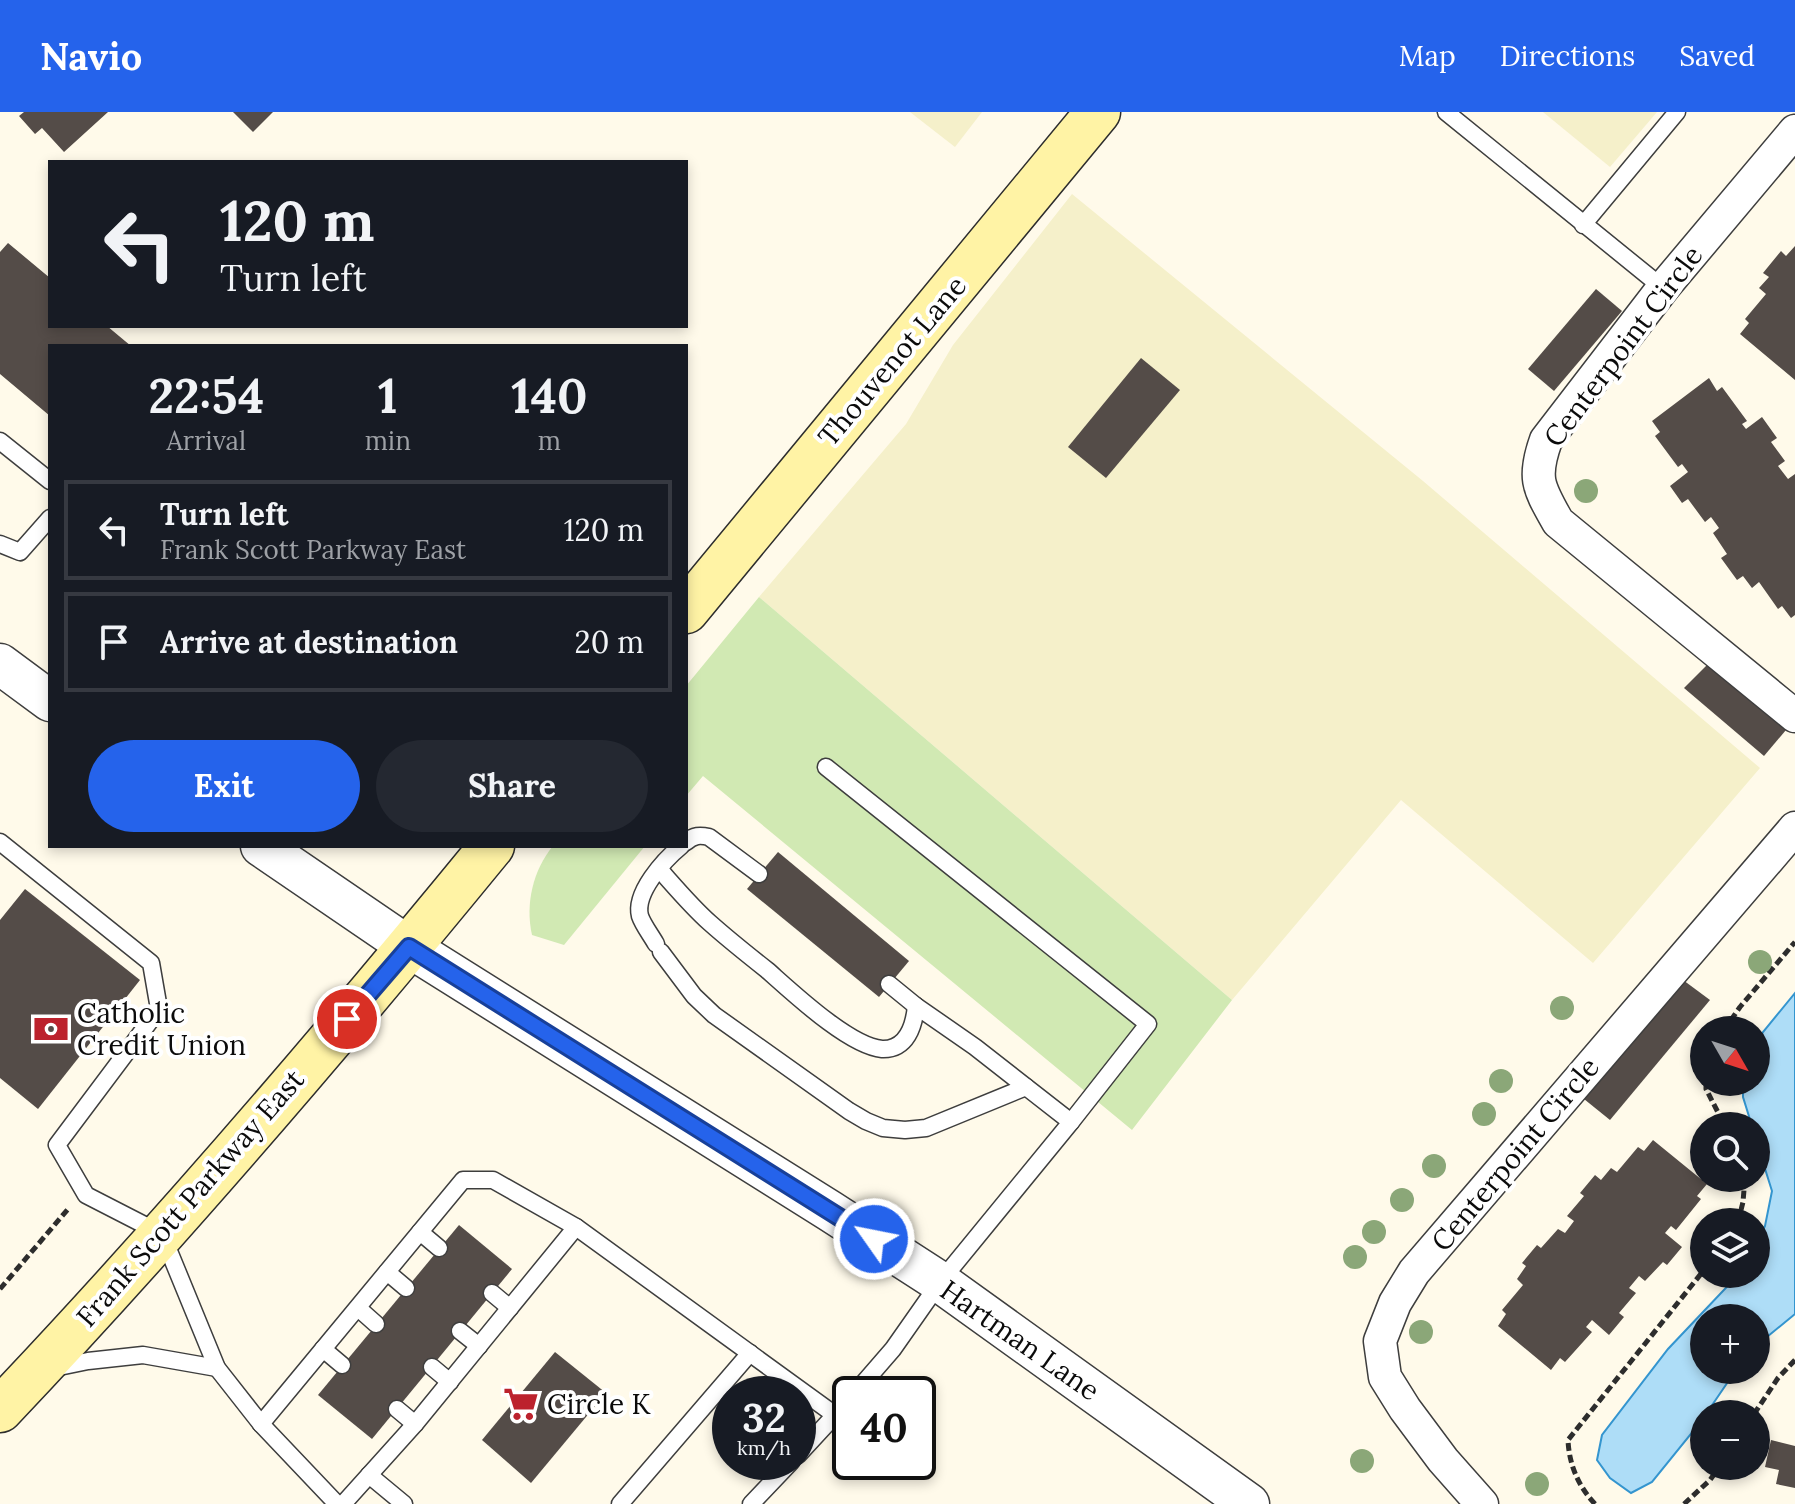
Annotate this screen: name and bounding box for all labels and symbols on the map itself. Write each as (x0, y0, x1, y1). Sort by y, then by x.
street label: Centerpoint Circle (1536, 238, 1710, 454)
street label: Thouvenot Lane (810, 268, 974, 454)
pin (313, 985, 381, 1053)
place label: Catholic Credit Union (77, 995, 246, 1063)
bank icon: Catholic Credit Union (32, 1010, 70, 1048)
north arrow (1690, 1016, 1770, 1096)
street label: Centerpoint Circle (1423, 1050, 1607, 1258)
street label: Frank Scott Parkway East (68, 1062, 312, 1334)
position arrow (832, 1197, 916, 1281)
street label: Hartman Lane (933, 1272, 1107, 1408)
speed limit sign: 40 (832, 1376, 936, 1480)
supermarket icon: Circle K (502, 1385, 540, 1423)
place label: Circle K (547, 1386, 651, 1422)

